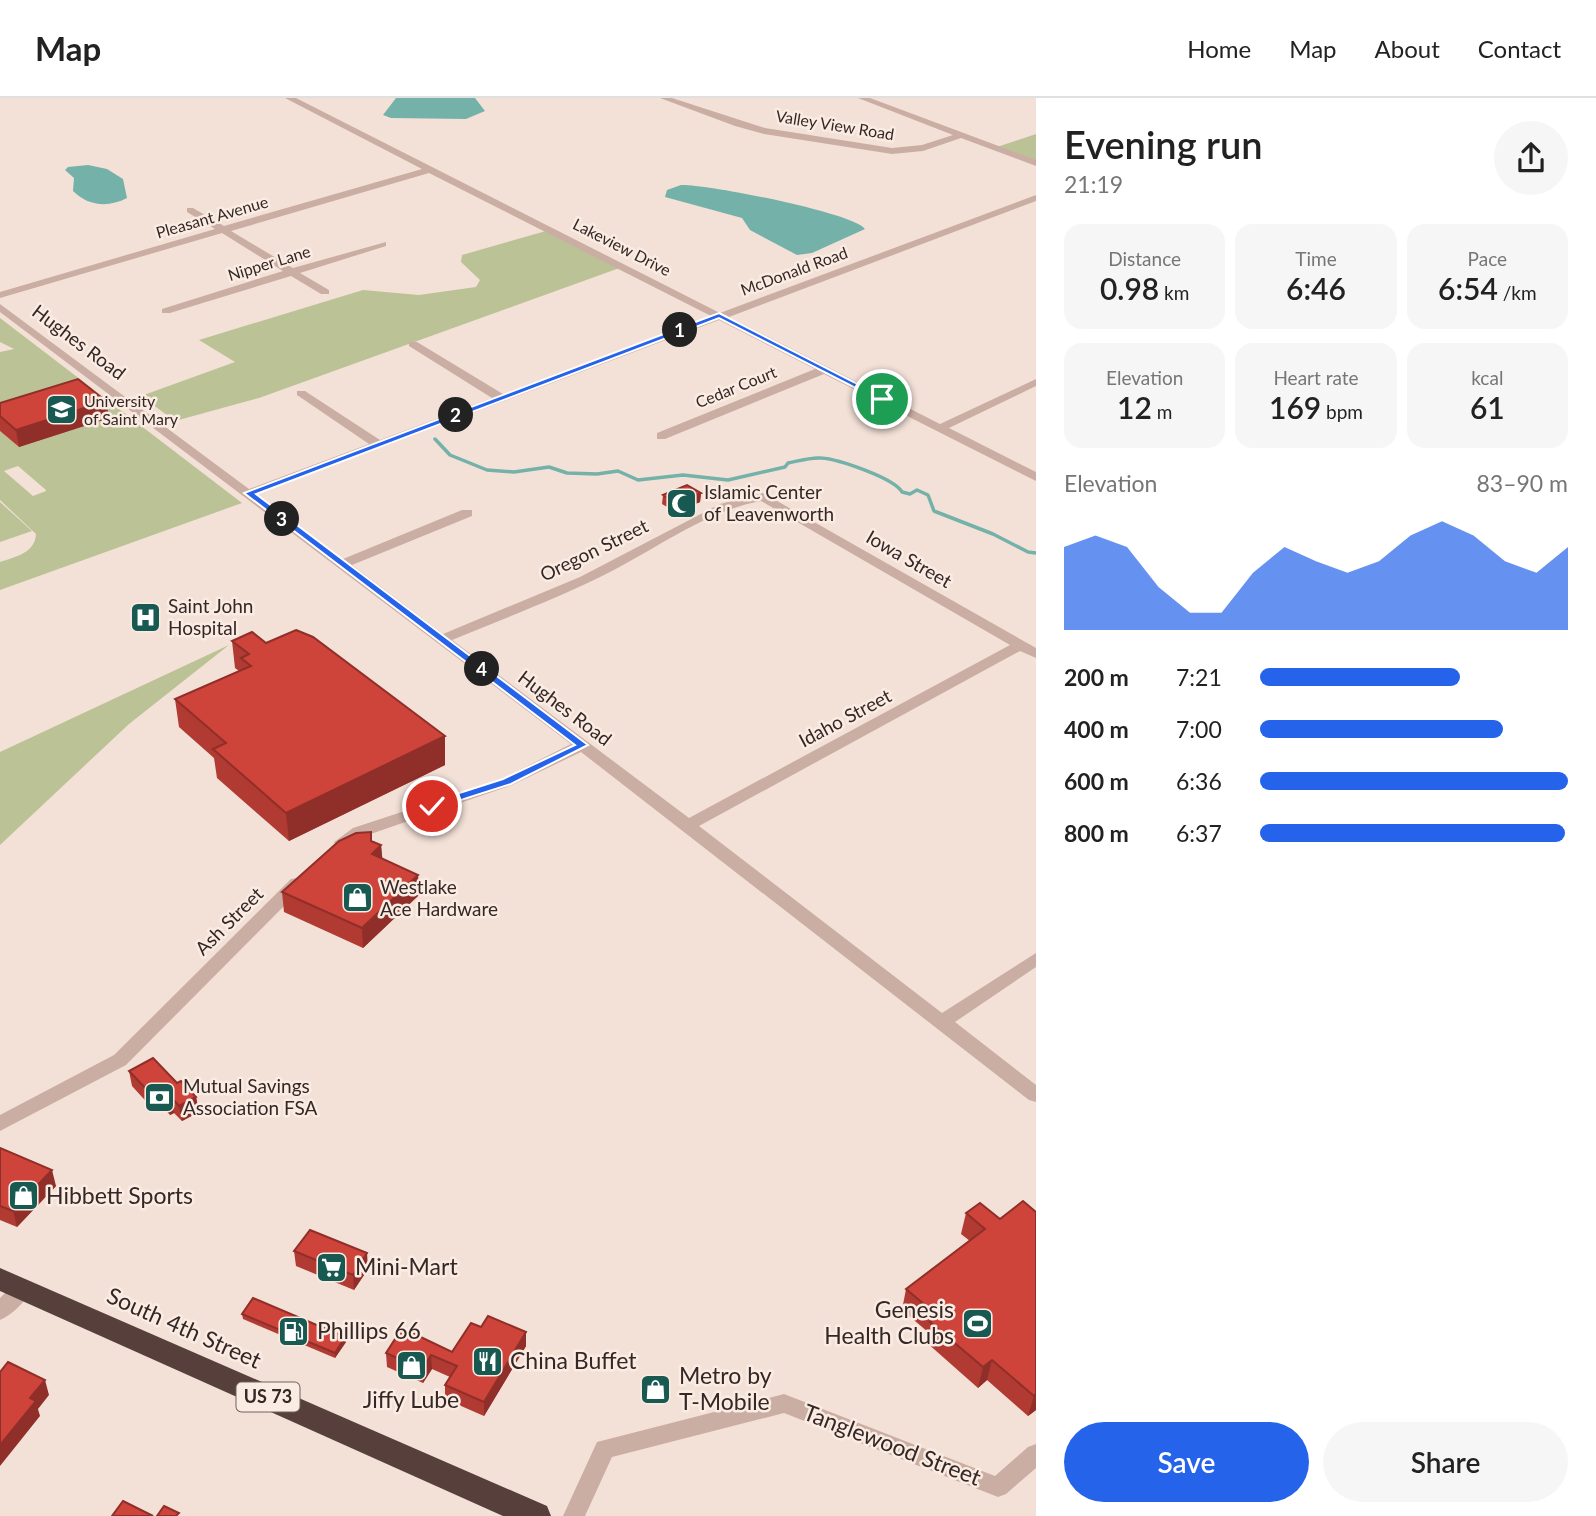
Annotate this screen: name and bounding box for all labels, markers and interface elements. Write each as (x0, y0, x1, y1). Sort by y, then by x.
text: Map (35, 28, 101, 68)
text: Home (1187, 34, 1251, 63)
text: Map (1289, 34, 1337, 63)
text: About (1375, 34, 1440, 63)
text: Contact (1478, 34, 1561, 63)
street label: Valley View Road (775, 106, 896, 143)
text: Evening run (1064, 121, 1263, 167)
button: share (1494, 121, 1568, 195)
text: 21:19 (1064, 170, 1123, 198)
street label: Pleasant Avenue (154, 191, 270, 242)
street label: Lakeview Drive (570, 214, 674, 279)
street label: Nipper Lane (225, 241, 312, 284)
street label: McDonald Road (738, 242, 850, 299)
text: Distance (1108, 247, 1181, 270)
text: Time (1295, 247, 1337, 270)
text: Pace (1468, 247, 1507, 270)
text: 0.98 (1100, 270, 1159, 306)
text: 6:46 (1286, 270, 1346, 306)
text: 6:54 (1438, 270, 1498, 306)
text: km (1159, 281, 1189, 304)
text: /km (1498, 281, 1537, 304)
street label: Hughes Road (28, 299, 130, 384)
pin: 1 (662, 313, 698, 348)
text: 1 (674, 318, 685, 341)
street label: Cedar Court (693, 362, 779, 411)
text: Elevation (1106, 366, 1183, 389)
text: Heart rate (1273, 366, 1359, 389)
text: kcal (1471, 366, 1503, 389)
pin (852, 369, 912, 429)
icon: arrive (863, 380, 901, 418)
text: 12 (1117, 389, 1152, 425)
text: 169 (1269, 389, 1321, 425)
text: 61 (1470, 389, 1505, 425)
place label: University of Saint Mary (84, 391, 179, 428)
school or university icon: University of Saint Mary (44, 393, 78, 427)
pin: 2 (438, 398, 474, 432)
text: m (1152, 400, 1172, 423)
text: bpm (1321, 400, 1363, 423)
text: 2 (450, 403, 461, 426)
text: Elevation (1064, 469, 1157, 497)
text: 83–90 m (1476, 469, 1568, 497)
place label: Islamic Center of Leavenworth (704, 480, 834, 525)
mosque icon: Islamic Center of Leavenworth (664, 486, 698, 520)
pin: 3 (264, 502, 300, 536)
text: 3 (276, 507, 287, 530)
street label: Oregon Street (536, 513, 652, 586)
street label: Iowa Street (862, 525, 956, 592)
place label: Saint John Hospital (168, 594, 253, 639)
hospital icon: Saint John Hospital (128, 600, 162, 634)
pin: 4 (464, 652, 500, 686)
text: 4 (476, 657, 487, 680)
text: 200 m (1064, 663, 1129, 691)
text: 7:21 (1176, 663, 1222, 691)
street label: Hughes Road (514, 665, 616, 750)
street label: Idaho Street (795, 684, 895, 752)
text: 400 m (1064, 715, 1129, 743)
text: 7:00 (1176, 715, 1222, 743)
text: 600 m (1064, 767, 1129, 795)
text: 6:36 (1176, 767, 1222, 795)
pin (402, 776, 462, 836)
icon: check (413, 787, 451, 825)
text: 800 m (1064, 819, 1129, 847)
text: 6:37 (1176, 819, 1222, 847)
place label: Westlake Ace Hardware (380, 875, 498, 920)
shop icon: Westlake Ace Hardware (340, 881, 374, 915)
street label: Ash Street (190, 882, 268, 959)
place label: Mutual Savings Association FSA (183, 1074, 317, 1119)
bank icon: Mutual Savings Association FSA (143, 1080, 177, 1114)
shop icon: Hibbett Sports (6, 1179, 40, 1213)
place label: Hibbett Sports (46, 1181, 193, 1209)
supermarket icon: Mini-Mart (315, 1250, 349, 1284)
place label: Mini-Mart (355, 1252, 458, 1280)
street label: South 4th Street (103, 1281, 267, 1374)
place label: Genesis Health Clubs (824, 1295, 954, 1349)
sports icon: Genesis Health Clubs (960, 1306, 994, 1340)
fuel station icon: Phillips 66 (277, 1314, 311, 1348)
place label: Phillips 66 (317, 1316, 421, 1344)
restaurant icon: China Buffet (470, 1344, 504, 1378)
place label: China Buffet (510, 1346, 637, 1374)
shop icon: Jiffy Lube (394, 1349, 428, 1383)
place label: Metro by T-Mobile (679, 1361, 772, 1415)
shop icon: Metro by T-Mobile (639, 1372, 673, 1406)
road number: US 73 (236, 1382, 300, 1412)
place label: Jiffy Lube (363, 1385, 459, 1413)
street label: Tanglewood Street (800, 1397, 986, 1491)
button: Save (1064, 1422, 1309, 1502)
button: Share (1323, 1422, 1568, 1502)

